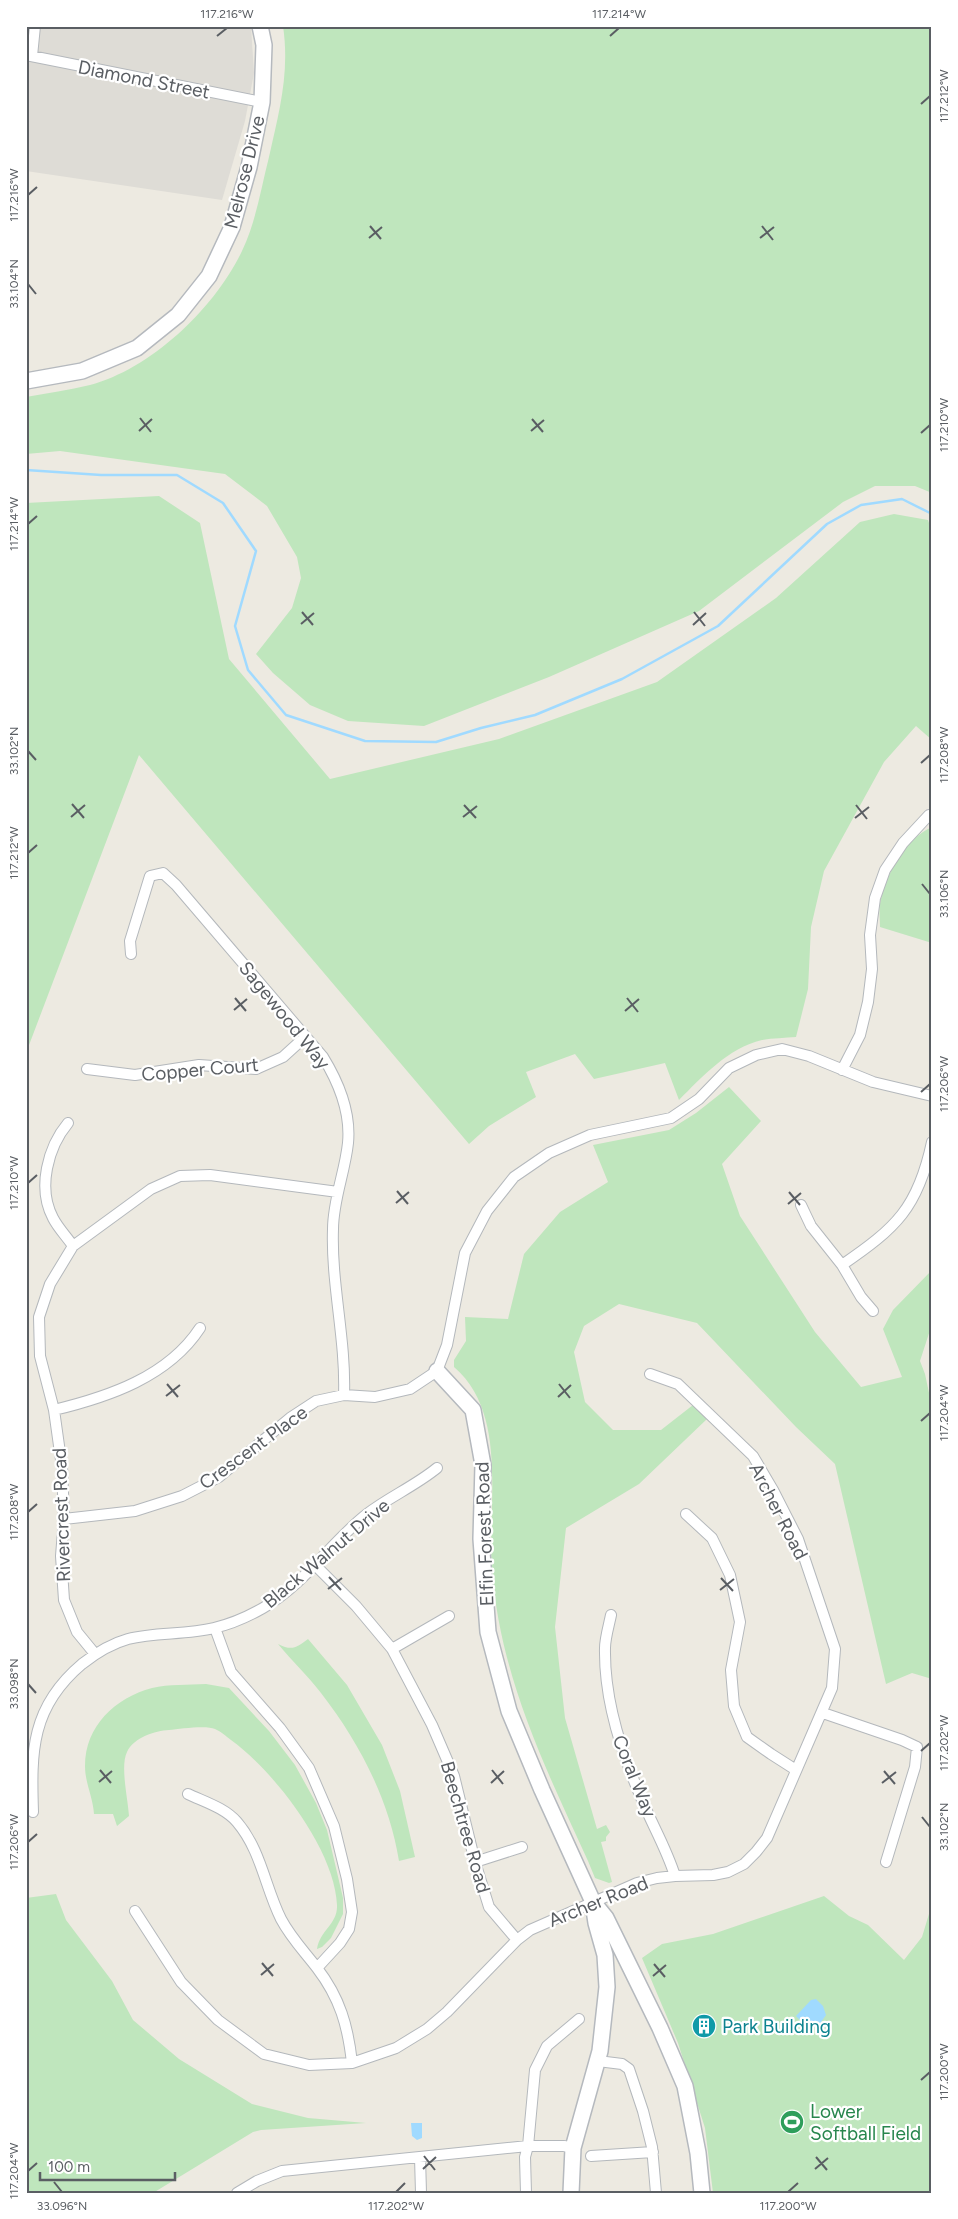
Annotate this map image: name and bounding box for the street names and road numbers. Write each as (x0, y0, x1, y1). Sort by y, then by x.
street label: Diamond Street (76, 55, 212, 104)
street label: Melrose Drive (219, 113, 270, 231)
street label: Sagewood Way (234, 957, 335, 1074)
street label: Copper Court (140, 1053, 260, 1086)
street label: Crescent Place (195, 1400, 312, 1494)
street label: Rivercrest Road (48, 1447, 75, 1582)
street label: Archer Road (744, 1459, 813, 1563)
street label: Elfin Forest Road (470, 1461, 499, 1607)
street label: Black Walnut Drive (258, 1494, 394, 1613)
street label: Coral Way (608, 1732, 661, 1821)
street label: Beechtree Road (436, 1759, 495, 1896)
street label: Archer Road (545, 1871, 651, 1932)

